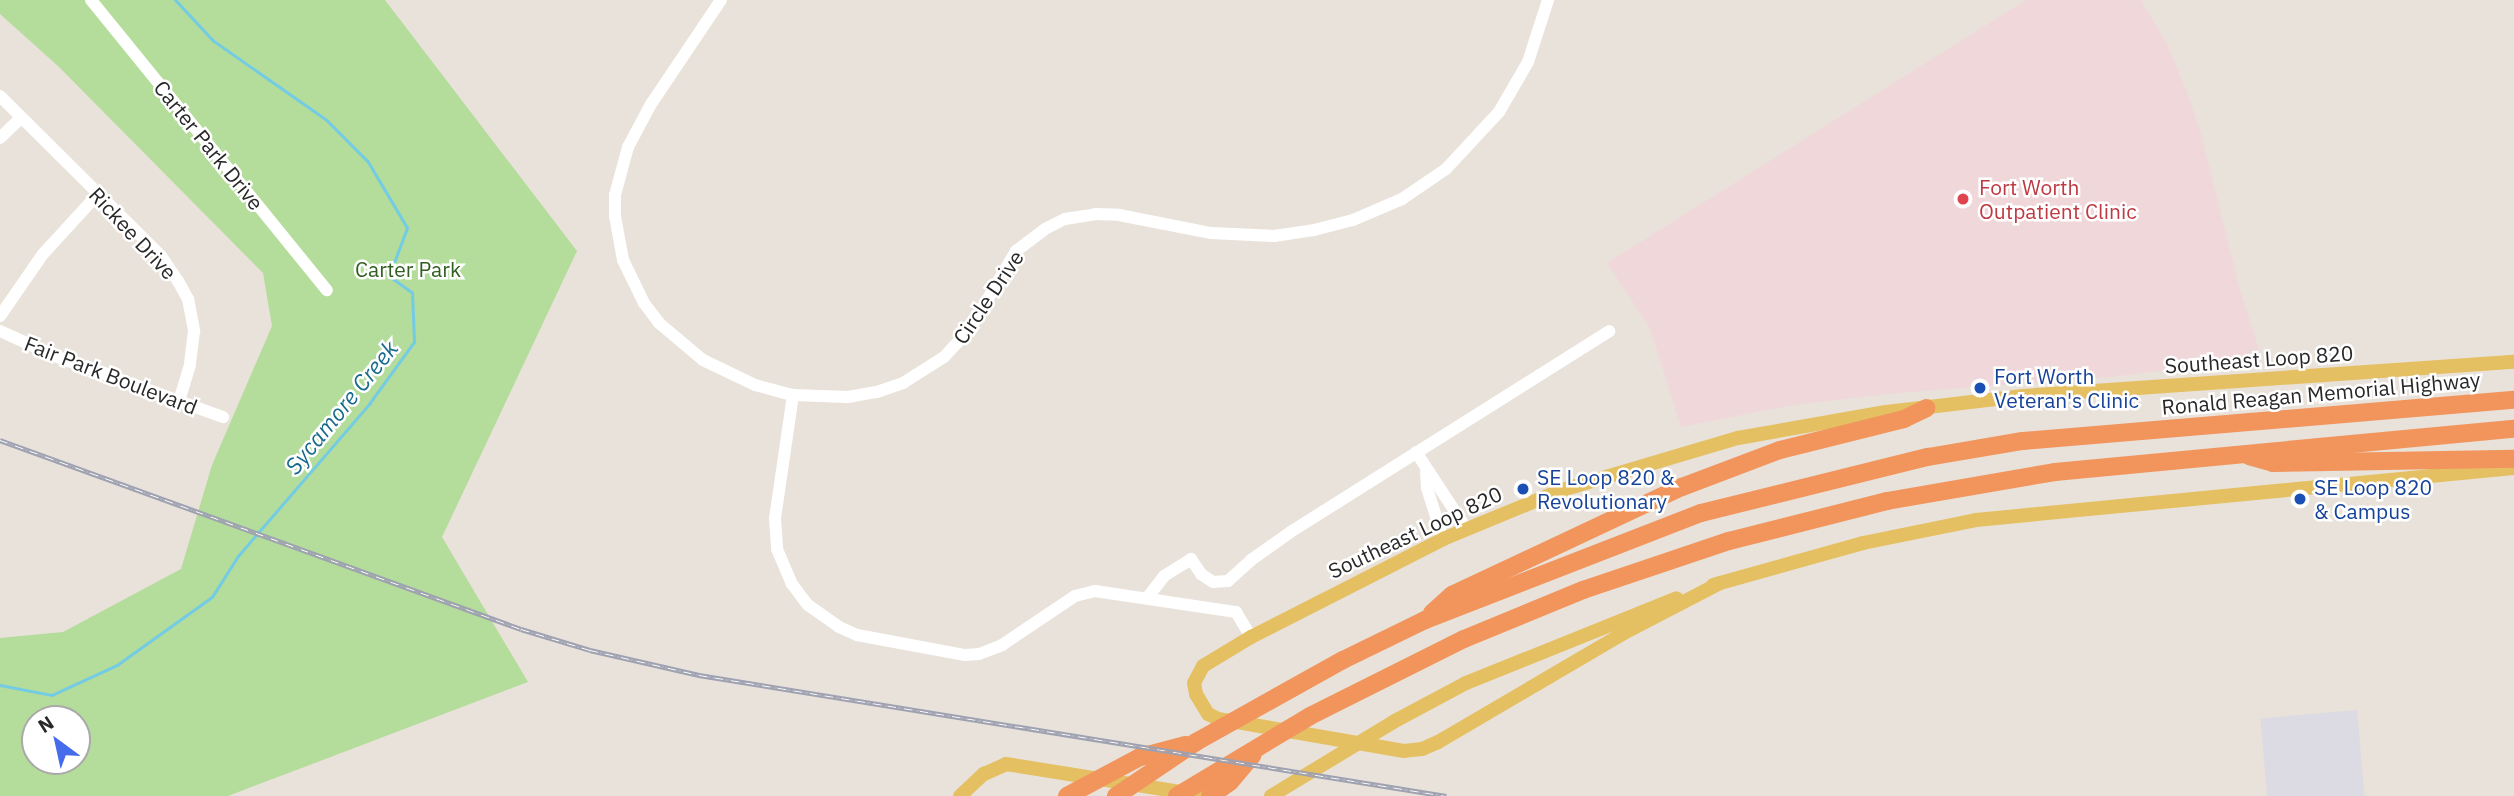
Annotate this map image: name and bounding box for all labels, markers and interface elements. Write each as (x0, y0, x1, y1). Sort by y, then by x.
street label: Carter Park Drive (149, 75, 269, 215)
place label: Fort Worth Outpatient Clinic (1979, 174, 2137, 224)
street label: Rickee Drive (84, 182, 182, 284)
marker: Fort Worth Outpatient Clinic (1953, 189, 1973, 209)
street label: Circle Drive (948, 245, 1028, 349)
park label: Carter Park (355, 256, 461, 282)
street label: Fair Park Boulevard (21, 330, 201, 420)
water label: Sycamore Creek (279, 335, 403, 479)
street label: Southeast Loop 820 (2164, 340, 2354, 378)
place label: Fort Worth Veteran's Clinic (1994, 363, 2139, 413)
street label: Ronald Reagan Memorial Highway (2161, 367, 2481, 419)
marker: Fort Worth Veteran's Clinic (1972, 380, 1988, 396)
place label: SE Loop 820 & Revolutionary (1537, 464, 1675, 514)
place label: SE Loop 820 & Campus (2314, 474, 2432, 524)
street label: Southeast Loop 820 (1324, 481, 1506, 583)
marker: SE Loop 820 & Revolutionary (1515, 481, 1531, 497)
marker: SE Loop 820 & Campus (2292, 491, 2308, 507)
north arrow (21, 705, 91, 775)
text: N (33, 710, 58, 738)

